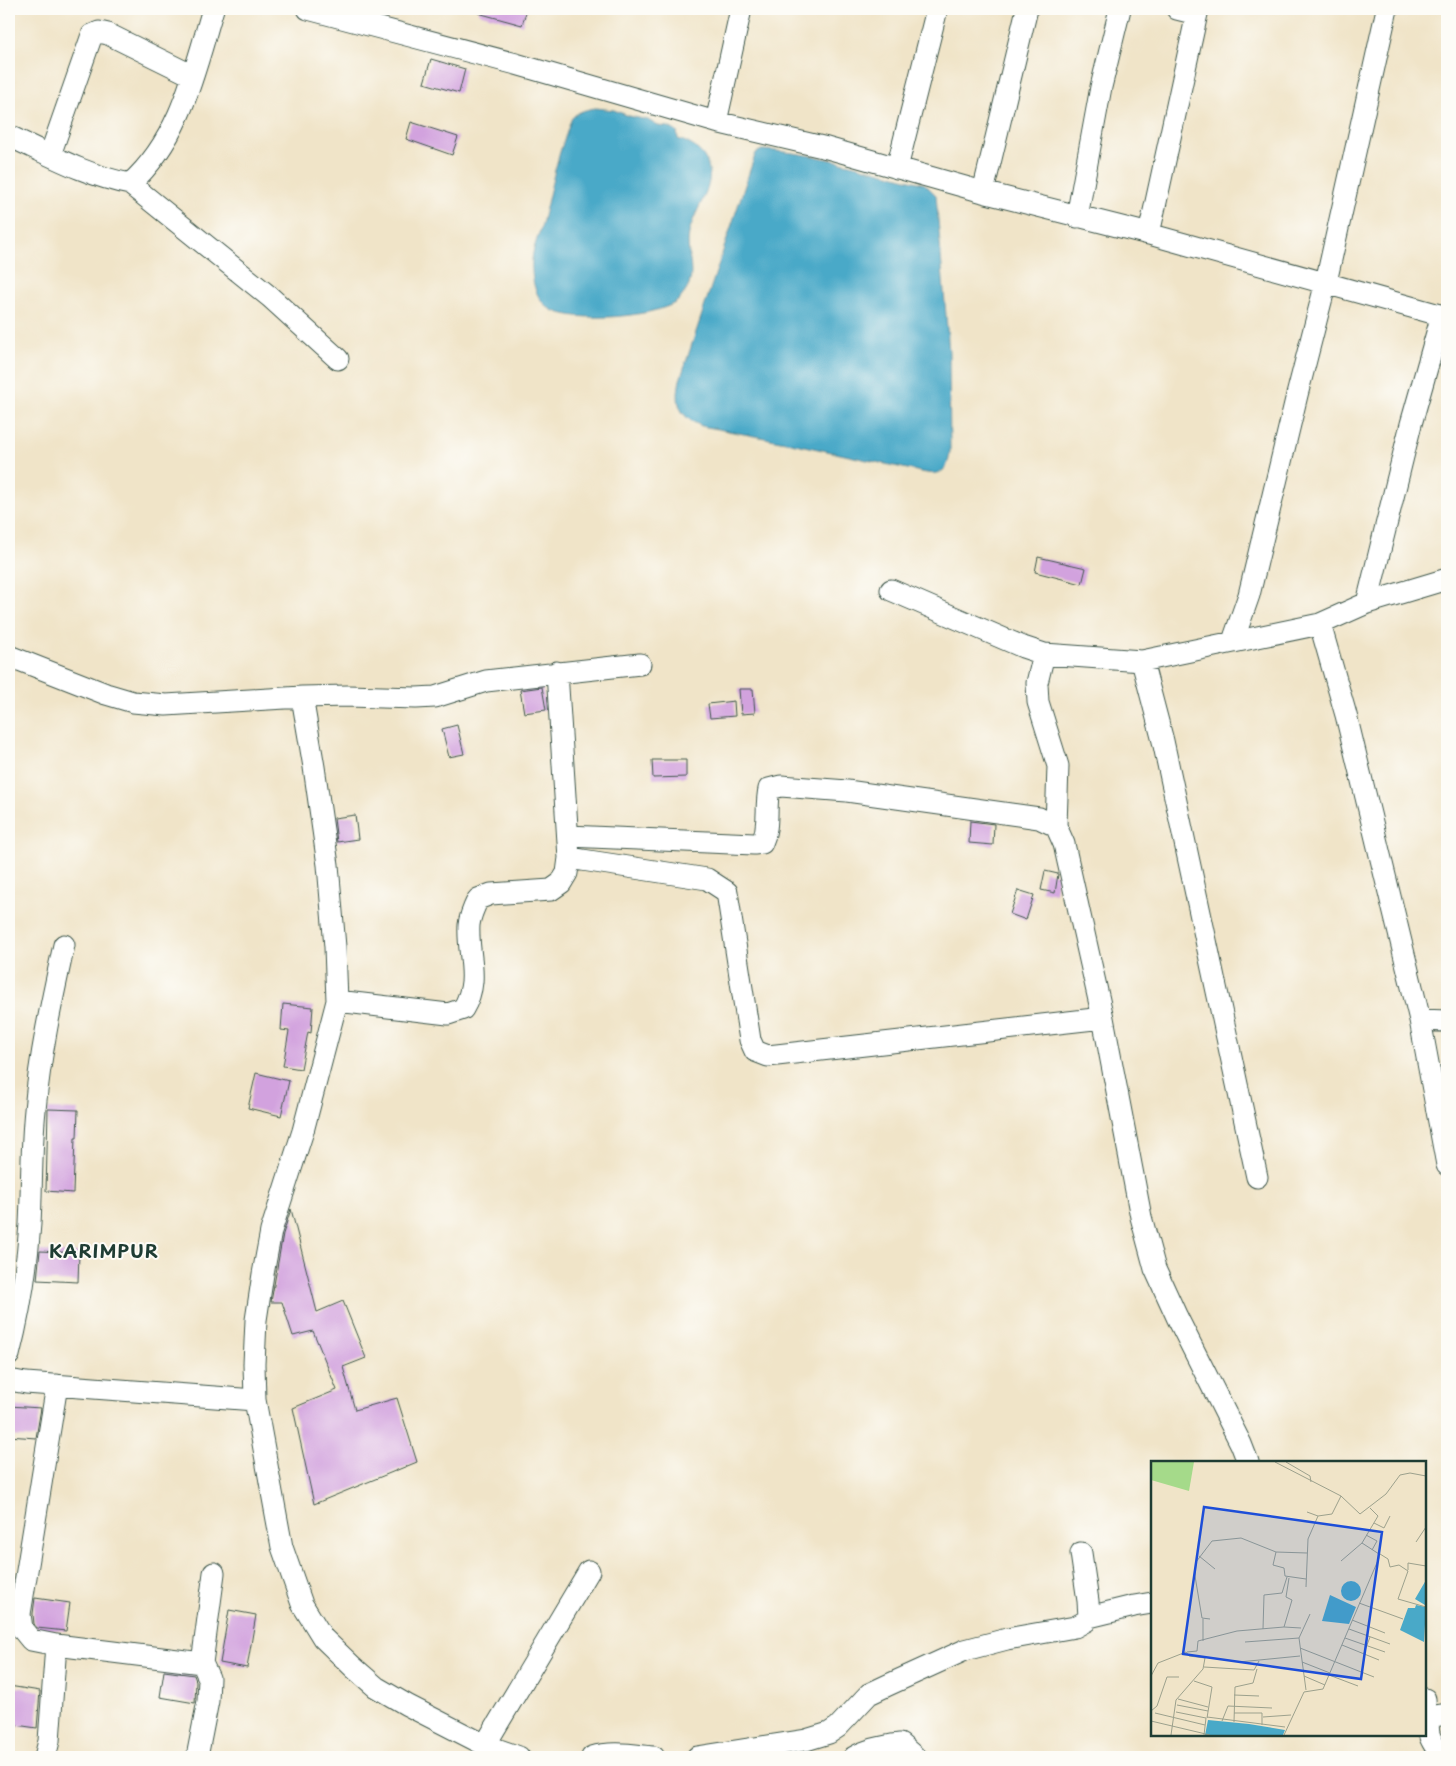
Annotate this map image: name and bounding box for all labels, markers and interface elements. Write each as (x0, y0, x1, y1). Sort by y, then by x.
district label: KARIMPUR (49, 1237, 159, 1264)
inset map (1151, 1461, 1426, 1736)

